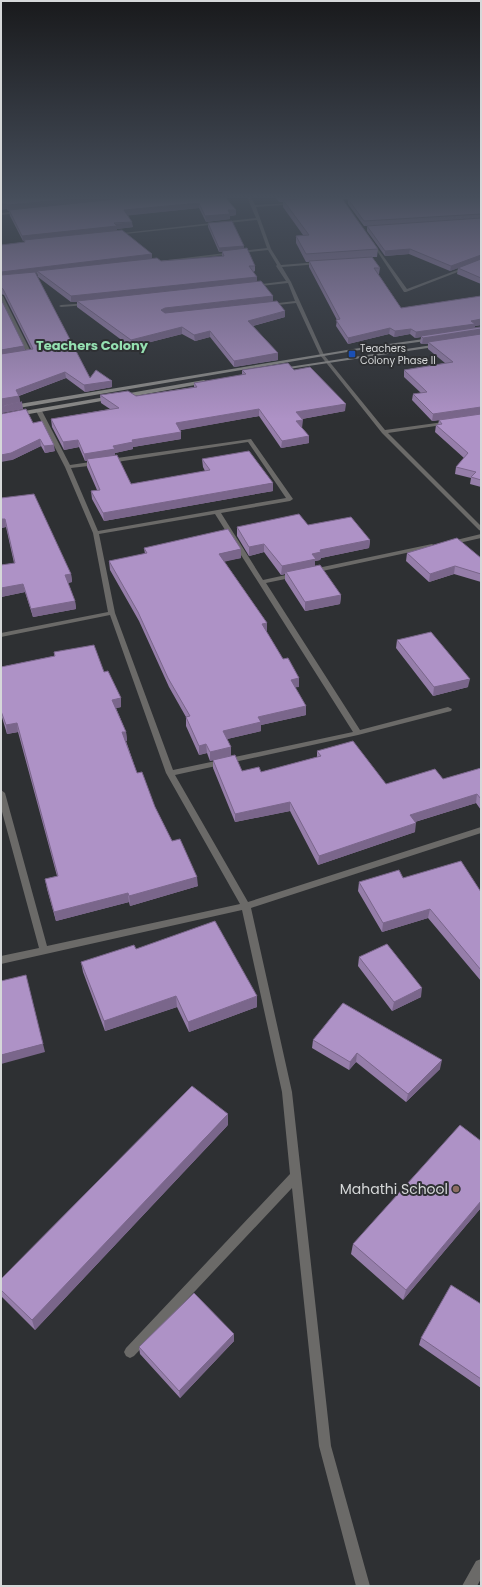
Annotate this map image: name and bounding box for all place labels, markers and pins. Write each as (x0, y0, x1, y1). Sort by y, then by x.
place label: Teachers Colony Phase II (360, 341, 436, 368)
marker: Teachers Colony Phase II (347, 349, 357, 359)
place label: Mahathi School (340, 1179, 448, 1199)
marker: Mahathi School (451, 1184, 461, 1194)

